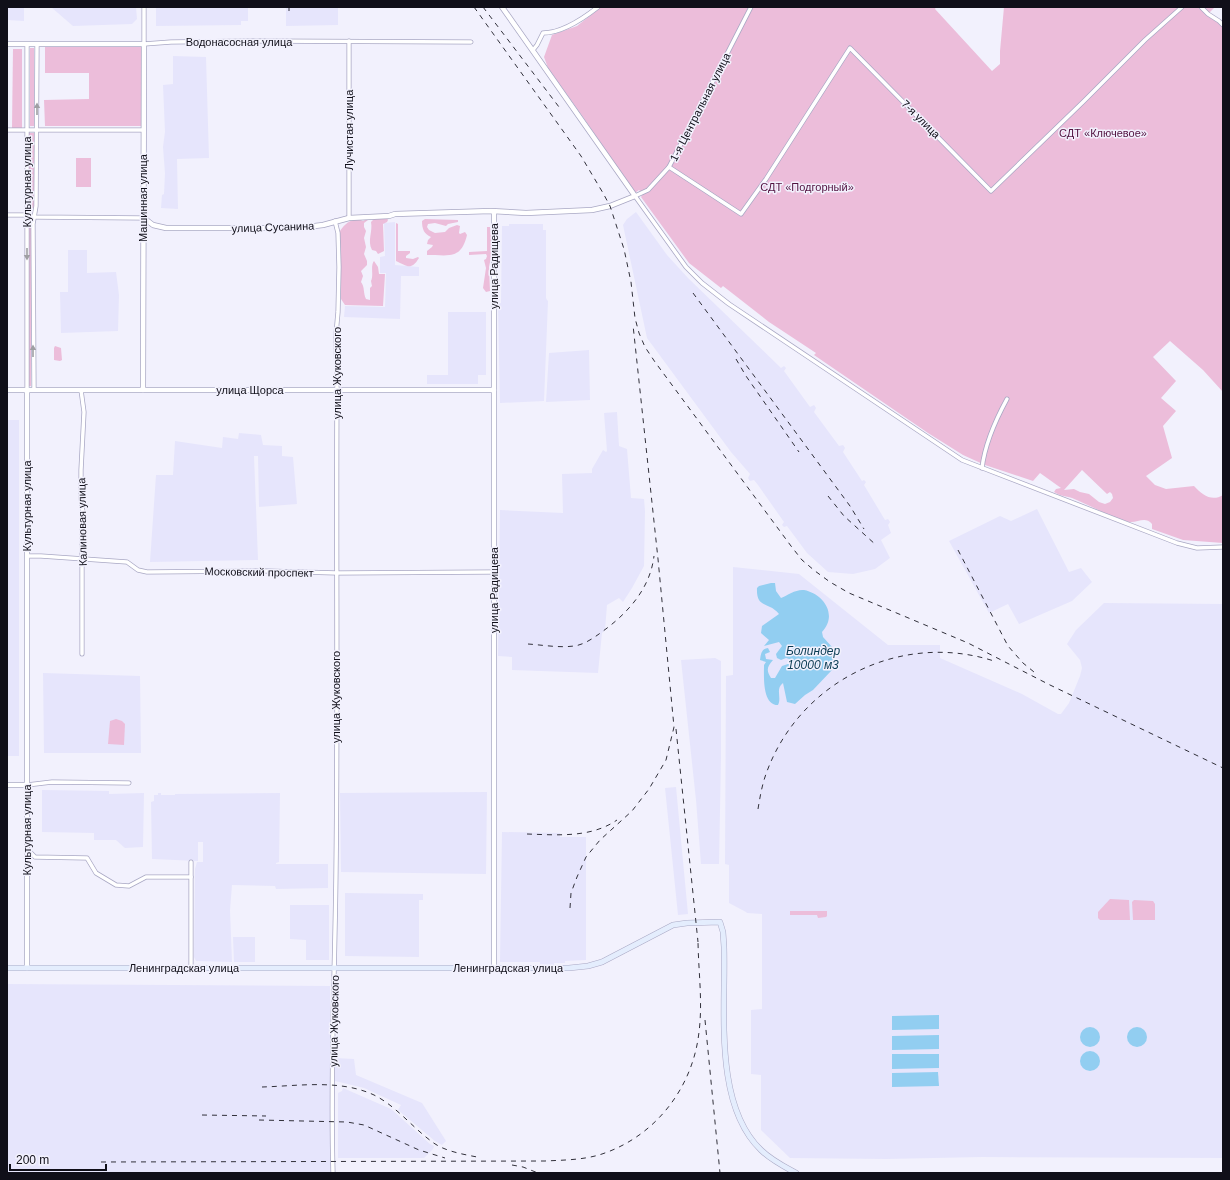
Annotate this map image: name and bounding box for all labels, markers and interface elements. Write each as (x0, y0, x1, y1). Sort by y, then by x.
street label: Водонасосная улица (186, 36, 293, 48)
street label: 1-я Центральная улица (667, 50, 733, 163)
street label: Лучистая улица (343, 89, 355, 170)
street label: 7-я улица (899, 97, 943, 141)
one-way arrow (34, 102, 40, 115)
park label: СДТ «Ключевое» (1059, 127, 1147, 139)
street label: Культурная улица (21, 136, 33, 228)
street label: Машинная улица (137, 153, 149, 242)
park label: СДТ «Подгорный» (760, 181, 854, 193)
street label: улица Сусанина (231, 220, 315, 234)
street label: улица Радищева (488, 222, 500, 309)
one-way arrow (24, 248, 30, 261)
street label: улица Жуковского (331, 327, 343, 419)
one-way arrow (30, 344, 36, 357)
street label: улица Щорса (216, 384, 285, 396)
street label: Культурная улица (21, 460, 33, 552)
street label: Калиновая улица (75, 477, 89, 566)
street label: улица Радищева (488, 546, 500, 633)
street label: Московский проспект (204, 565, 314, 579)
water label: Болиндер 10000 м3 (786, 644, 840, 672)
street label: улица Жуковского (330, 651, 342, 743)
street label: Культурная улица (21, 784, 33, 876)
street label: Ленинградская улица (129, 962, 240, 974)
street label: Ленинградская улица (453, 962, 564, 974)
street label: улица Жуковского (327, 975, 341, 1067)
scale bar (10, 1146, 106, 1172)
text: 200 m (16, 1153, 49, 1167)

